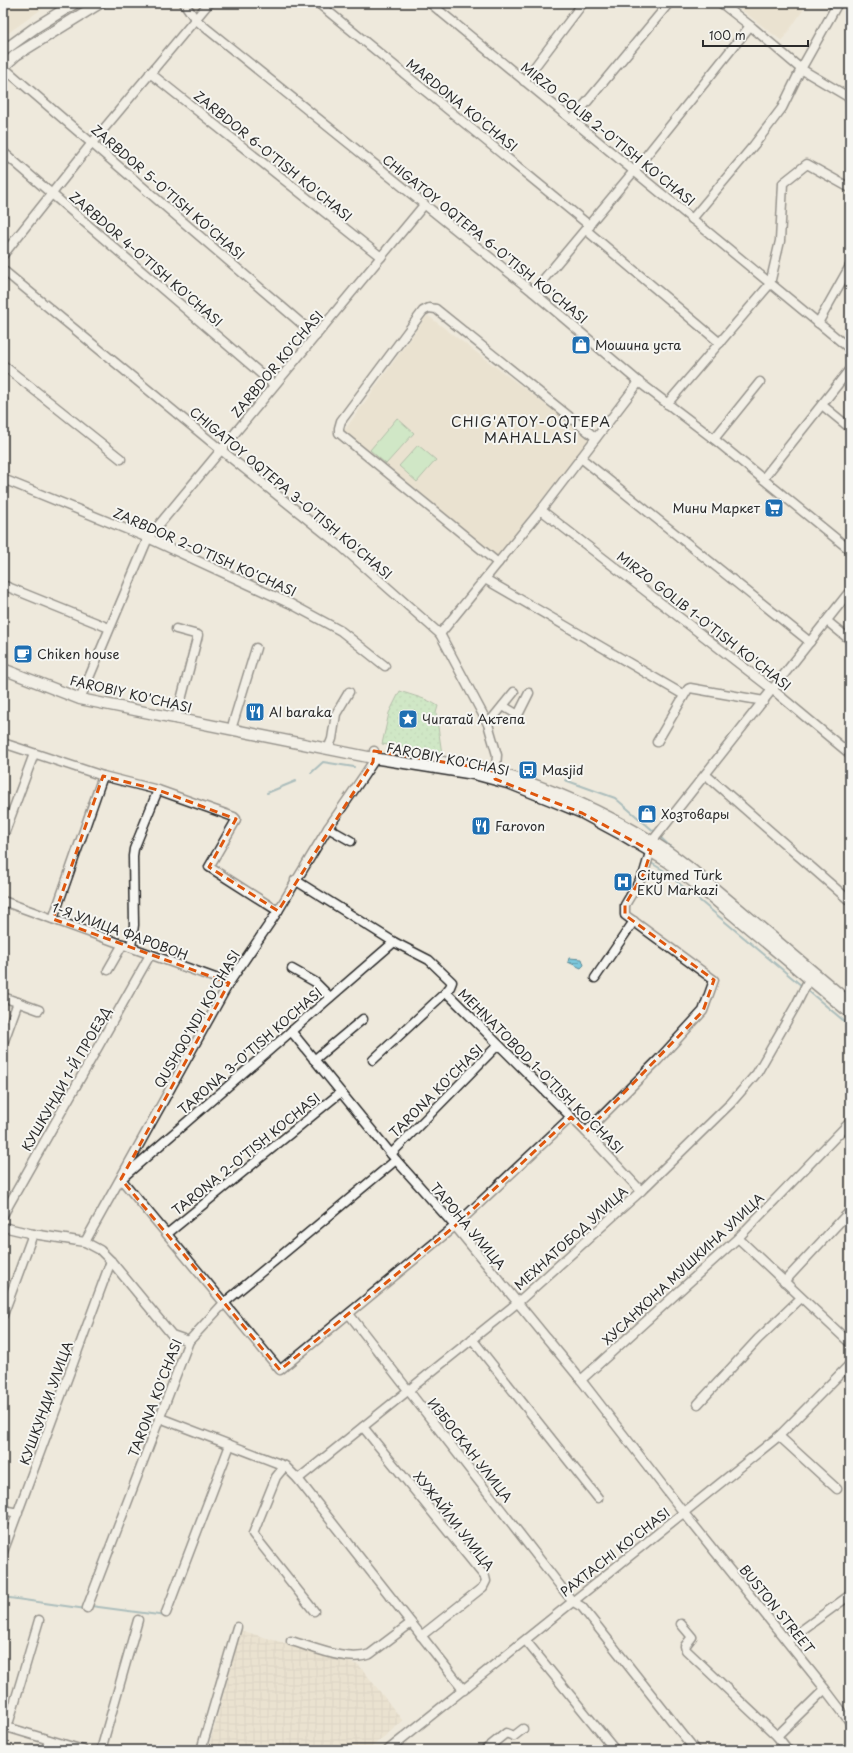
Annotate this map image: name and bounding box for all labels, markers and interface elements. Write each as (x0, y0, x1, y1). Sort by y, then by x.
scale bar (703, 22, 808, 48)
text: 100 m (709, 26, 746, 44)
street label: MARDONA KO'CHASI (403, 54, 522, 155)
street label: MIRZO GOLIB 2-O'TISH KO'CHASI (517, 57, 699, 210)
street label: ZARBDOR 6-O'TISH KO'CHASI (190, 86, 356, 226)
street label: ZARBDOR 5-O'TISH KO'CHASI (88, 120, 249, 264)
street label: CHIGATOY OQTEPA 6-O'TISH KO'CHASI (379, 150, 592, 328)
street label: ZARBDOR 4-O'TISH KO'CHASI (66, 187, 227, 331)
street label: ZARBDOR KO'CHASI (226, 306, 327, 421)
shop icon: Мошина уста (570, 334, 592, 356)
place label: Мошина уста (595, 335, 681, 354)
street label: CHIGATOY OQTEPA 3-O'TISH KO'CHASI (186, 402, 397, 583)
district label: CHIG'ATOY-OQTEPA MAHALLASI (451, 411, 611, 448)
supermarket icon: Мини Маркет (763, 497, 785, 519)
place label: Мини Маркет (672, 498, 761, 517)
street label: ZARBDOR 2-O'TISH KO'CHASI (111, 502, 300, 601)
street label: MIRZO GOLIB 1-O'TISH KO'CHASI (613, 547, 795, 695)
cafe icon: Chiken house (12, 643, 34, 665)
place label: Chiken house (37, 644, 120, 663)
street label: FAROBIY KO'CHASI (68, 670, 194, 717)
restaurant icon: Al baraka (244, 701, 266, 723)
place label: Al baraka (269, 702, 333, 721)
place icon: Чигатай Актепа (397, 708, 419, 730)
place label: Чигатай Актепа (422, 709, 525, 728)
street label: FAROBIY KO'CHASI (385, 737, 511, 780)
bus stop icon: Masjid (517, 759, 539, 781)
place label: Masjid (542, 760, 584, 779)
shop icon: Хозтовары (636, 803, 658, 825)
place label: Хозтовары (661, 804, 729, 823)
restaurant icon: Farovon (470, 815, 492, 837)
place label: Farovon (495, 816, 545, 835)
place label: Citymed Turk EKU Markazi (637, 865, 722, 899)
hospital icon: Citymed Turk EKU Markazi (612, 871, 634, 893)
street label: 1-Я УЛИЦА ФАРОВОН (49, 897, 191, 964)
street label: QUSHQO'NDI KO'CHASI (149, 946, 244, 1091)
street label: TARONA 3-O'TISH KOCHASI (173, 983, 326, 1119)
street label: MEHNATOBOD 1-O'TISH KO'CHASI (454, 984, 628, 1158)
street label: КУШКУНДИ 1-Й ПРОЕЗД (16, 1003, 115, 1154)
street label: TARONA KO'CHASI (385, 1040, 487, 1142)
street label: TARONA 2-O'TISH KOCHASI (168, 1088, 324, 1219)
street label: ТАРОНА УЛИЦА (426, 1178, 511, 1273)
street label: МЕХНАТОБОД УЛИЦА (510, 1181, 632, 1294)
street label: ХУСАНХОНА МУШКИНА УЛИЦА (598, 1188, 768, 1349)
street label: TARONA KO'CHASI (123, 1336, 186, 1460)
street label: КУШКУНДИ УЛИЦА (14, 1338, 77, 1467)
street label: ИЗБОСКАН УЛИЦА (424, 1394, 517, 1506)
street label: ХУЖАЙЛИ УЛИЦА (410, 1467, 499, 1574)
street label: PAXTACHI KO'CHASI (556, 1503, 674, 1601)
street label: BUSTON STREET (736, 1560, 819, 1657)

